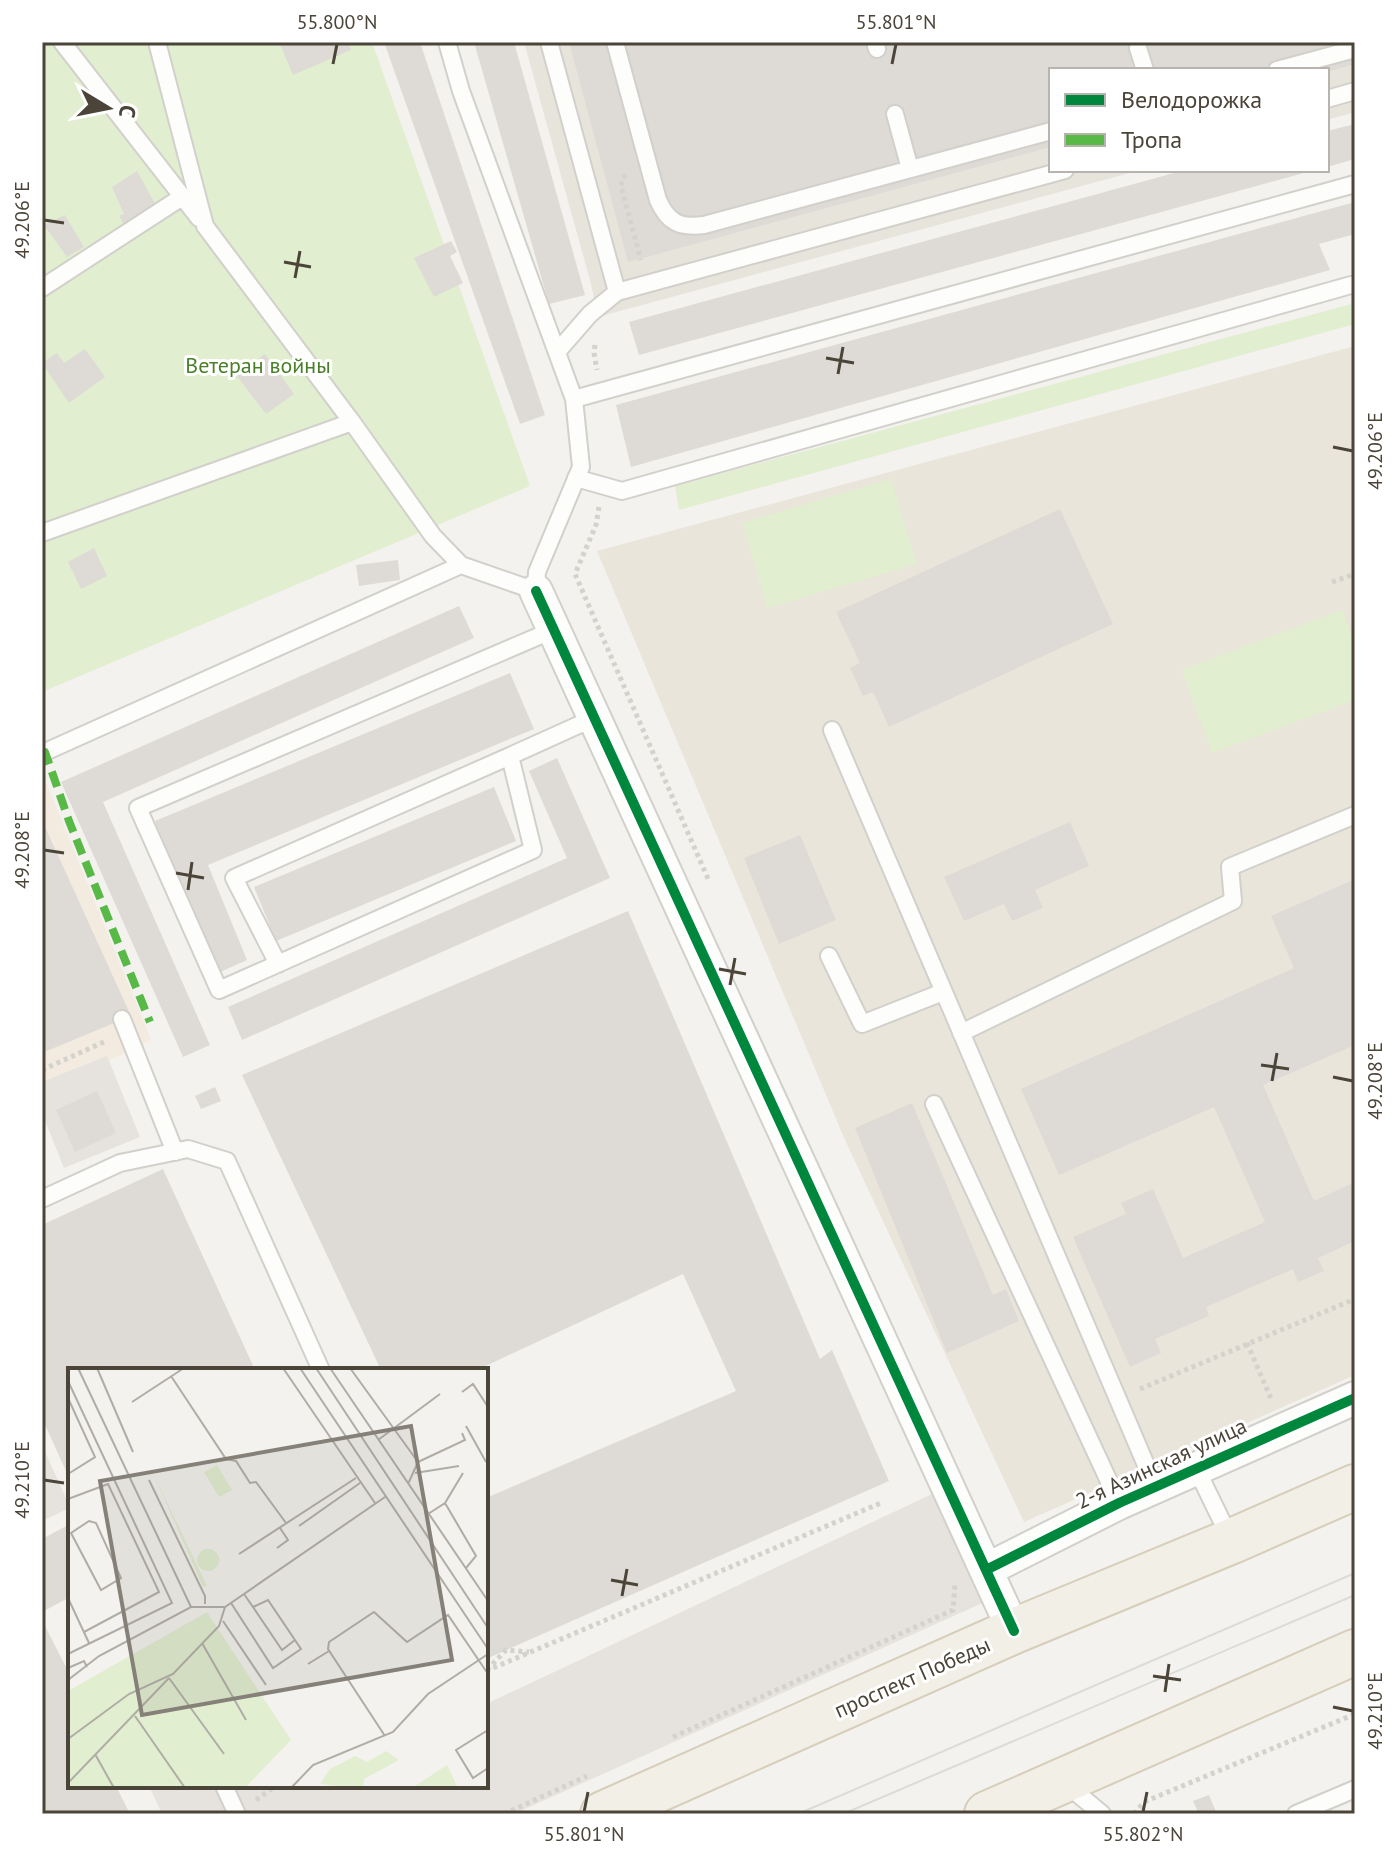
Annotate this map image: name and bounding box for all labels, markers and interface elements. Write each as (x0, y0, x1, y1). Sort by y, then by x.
text: 55.800°N (297, 9, 377, 35)
text: 55.801°N (856, 9, 936, 35)
north arrow (68, 68, 148, 148)
legend (1049, 68, 1329, 172)
text: Велодорожка (1121, 84, 1262, 115)
text: С (113, 103, 143, 120)
text: Тропа (1121, 124, 1182, 155)
text: 49.206°E (9, 181, 35, 259)
park label: Ветеран войны (185, 351, 331, 379)
text: 49.206°E (1362, 412, 1388, 490)
text: 49.208°E (9, 811, 35, 889)
text: 49.208°E (1362, 1042, 1388, 1120)
inset map (68, 1368, 488, 1788)
street label: 2-я Азинская улица (1071, 1411, 1251, 1515)
text: 49.210°E (9, 1441, 35, 1519)
street label: проспект Победы (830, 1630, 994, 1724)
text: 49.210°E (1362, 1672, 1388, 1750)
text: 55.801°N (544, 1821, 624, 1847)
text: 55.802°N (1103, 1821, 1183, 1847)

